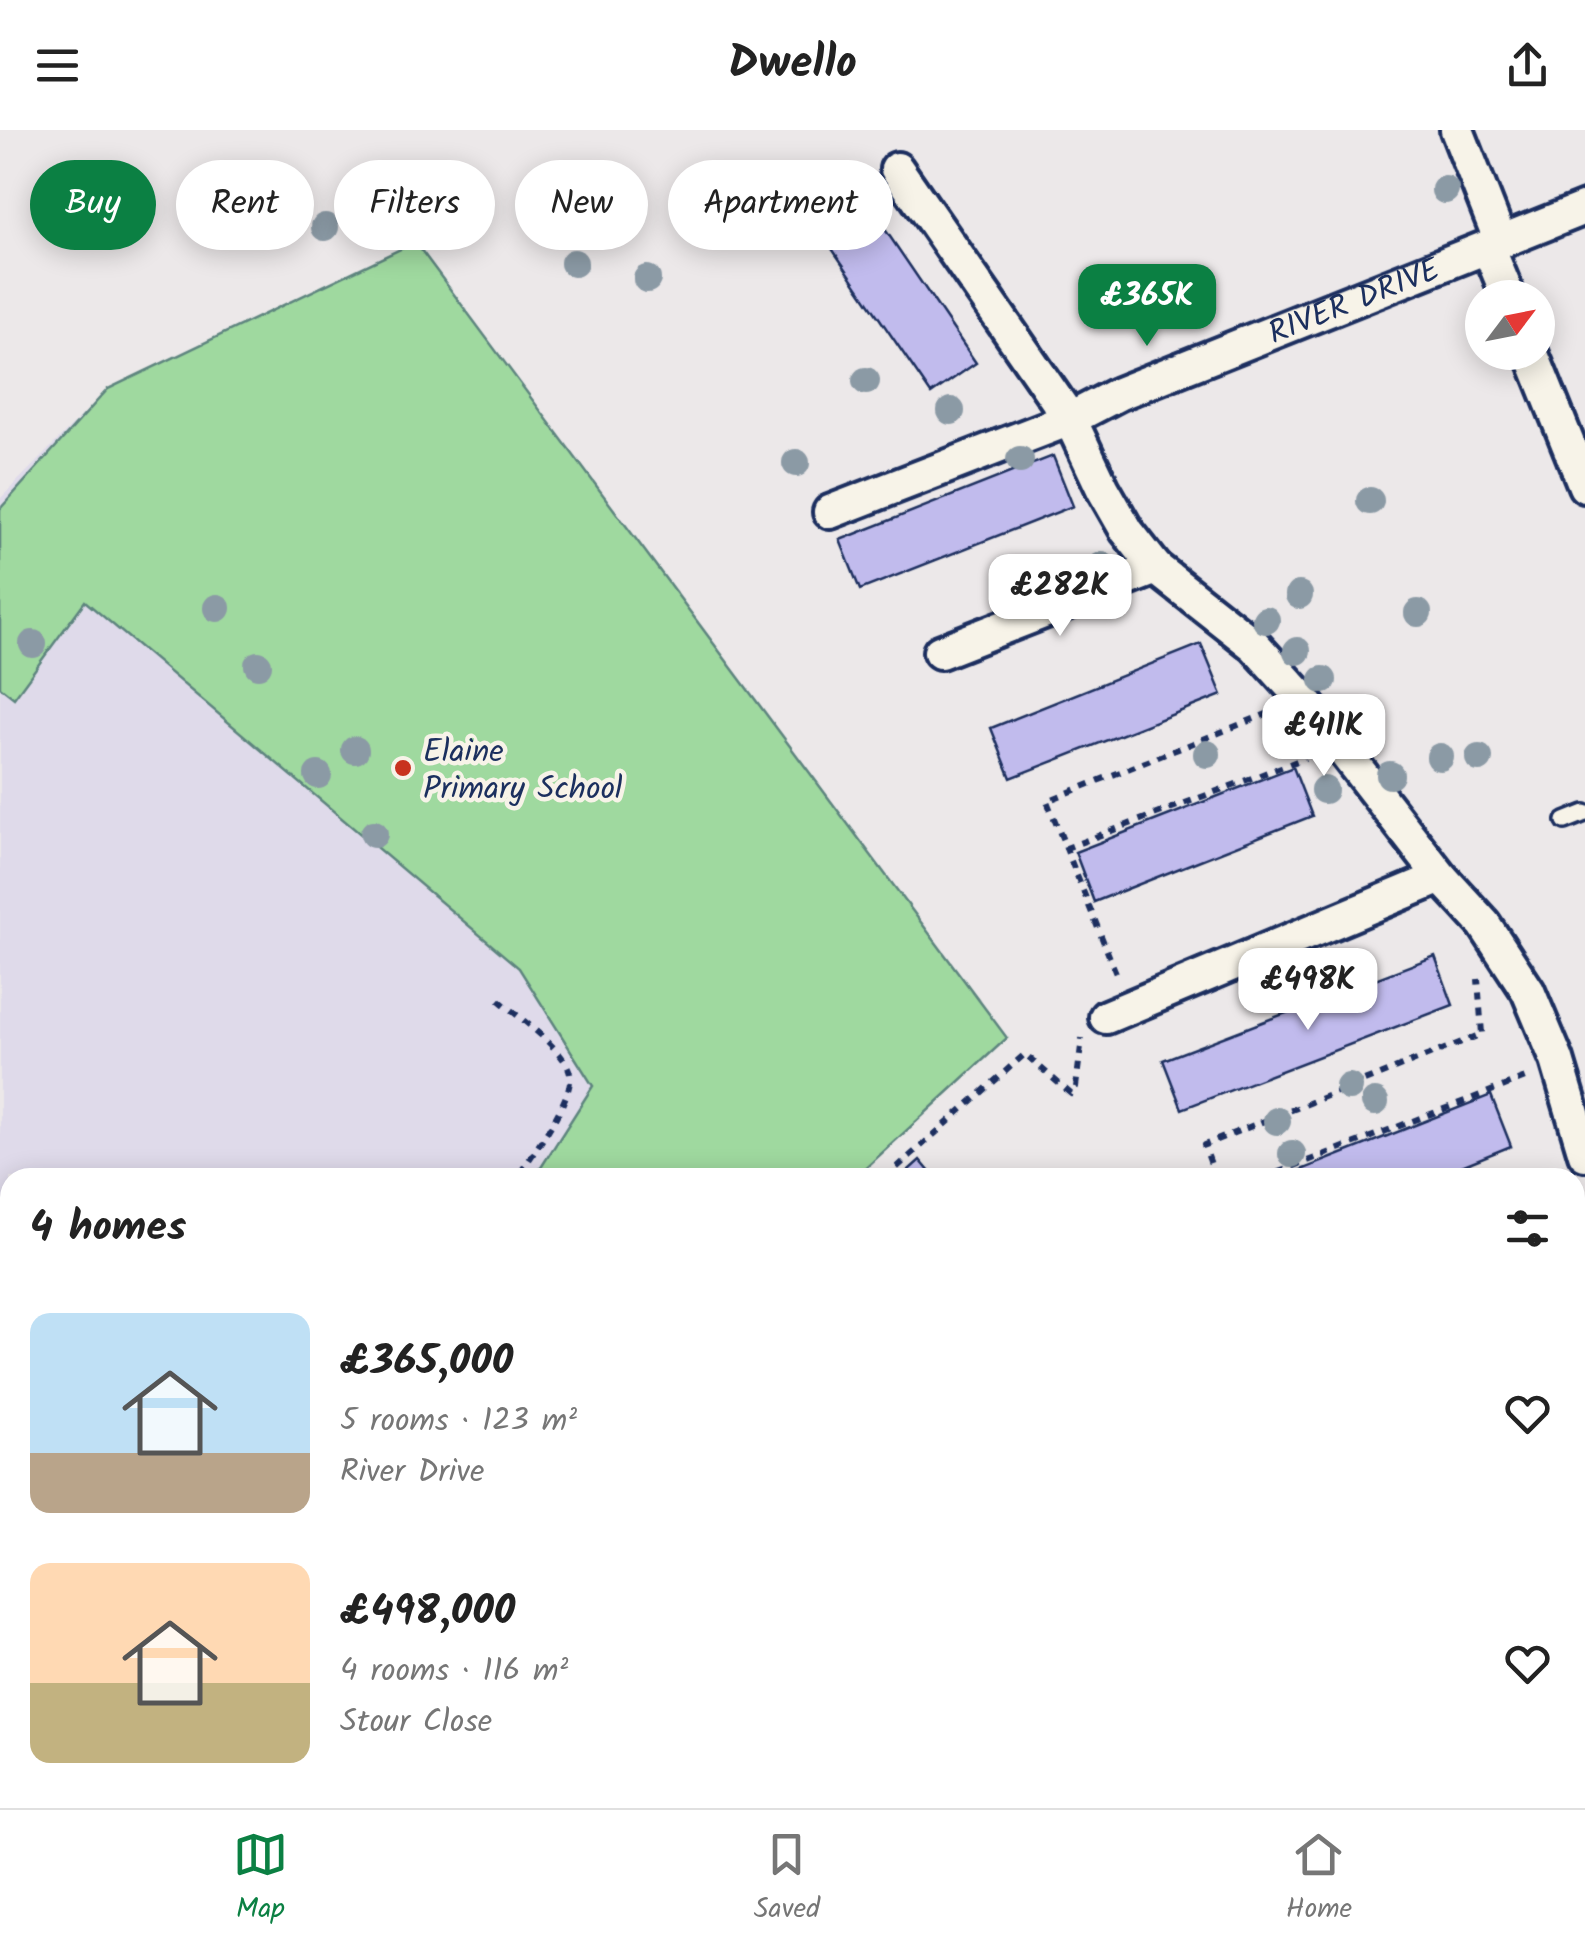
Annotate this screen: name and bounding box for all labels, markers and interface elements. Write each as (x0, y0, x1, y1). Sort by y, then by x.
text: Dwello (728, 29, 857, 101)
icon: menu (30, 38, 85, 93)
icon: share (1500, 38, 1555, 93)
chip: Buy (30, 160, 156, 250)
chip: Rent (176, 160, 314, 250)
chip: Filters (334, 160, 495, 250)
chip: New (515, 160, 648, 250)
chip: Apartment (668, 160, 893, 250)
street label: RIVER DRIVE (1261, 245, 1449, 360)
pin: £365K (1077, 264, 1217, 349)
text: £365K (1100, 271, 1194, 322)
north arrow (1465, 280, 1555, 370)
map controls (1465, 280, 1555, 370)
pin: £282K (990, 554, 1130, 639)
text: £282K (1011, 561, 1109, 612)
pin: £411K (1254, 694, 1394, 779)
text: £411K (1284, 701, 1364, 752)
place label: Elaine Primary School (423, 727, 623, 815)
marker: Elaine Primary School (392, 757, 414, 779)
pin: £498K (1238, 948, 1378, 1033)
text: £498K (1260, 955, 1356, 1006)
text: 4 homes (30, 1195, 186, 1262)
icon: filters (1500, 1201, 1555, 1256)
text: £365,000 (340, 1329, 513, 1396)
icon: home (110, 1353, 230, 1473)
icon: heart (1500, 1386, 1555, 1441)
text: 5 rooms · 123 m² (340, 1396, 577, 1447)
text: River Drive (340, 1447, 484, 1498)
text: £498,000 (340, 1579, 515, 1646)
icon: home (110, 1603, 230, 1723)
icon: heart (1500, 1636, 1555, 1691)
text: 4 rooms · 116 m² (340, 1646, 568, 1697)
text: Stour Close (340, 1697, 492, 1748)
tab: Map (233, 1827, 288, 1932)
tab: Saved (754, 1827, 820, 1932)
tab: Home (1286, 1827, 1352, 1932)

